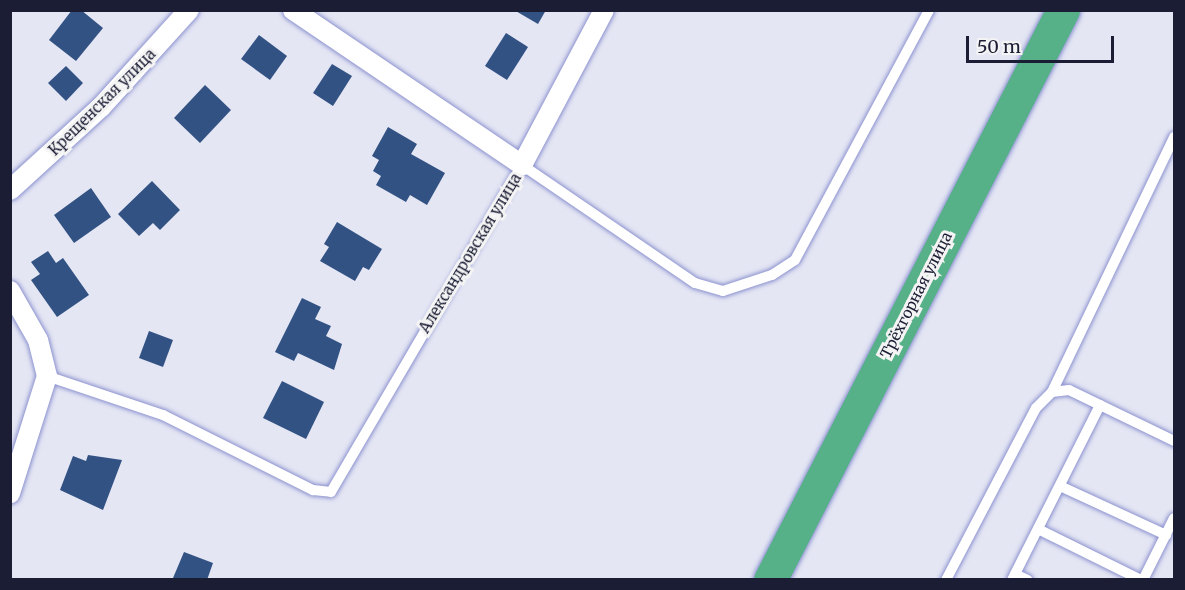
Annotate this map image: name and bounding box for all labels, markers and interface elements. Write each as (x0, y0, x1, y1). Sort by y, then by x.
scale bar (969, 24, 1118, 62)
text: 50 m (977, 35, 1021, 58)
street label: Крещенская улица (45, 45, 159, 159)
street label: Александровская улица (415, 170, 525, 336)
street label: Трёхгорная улица (876, 229, 956, 361)

